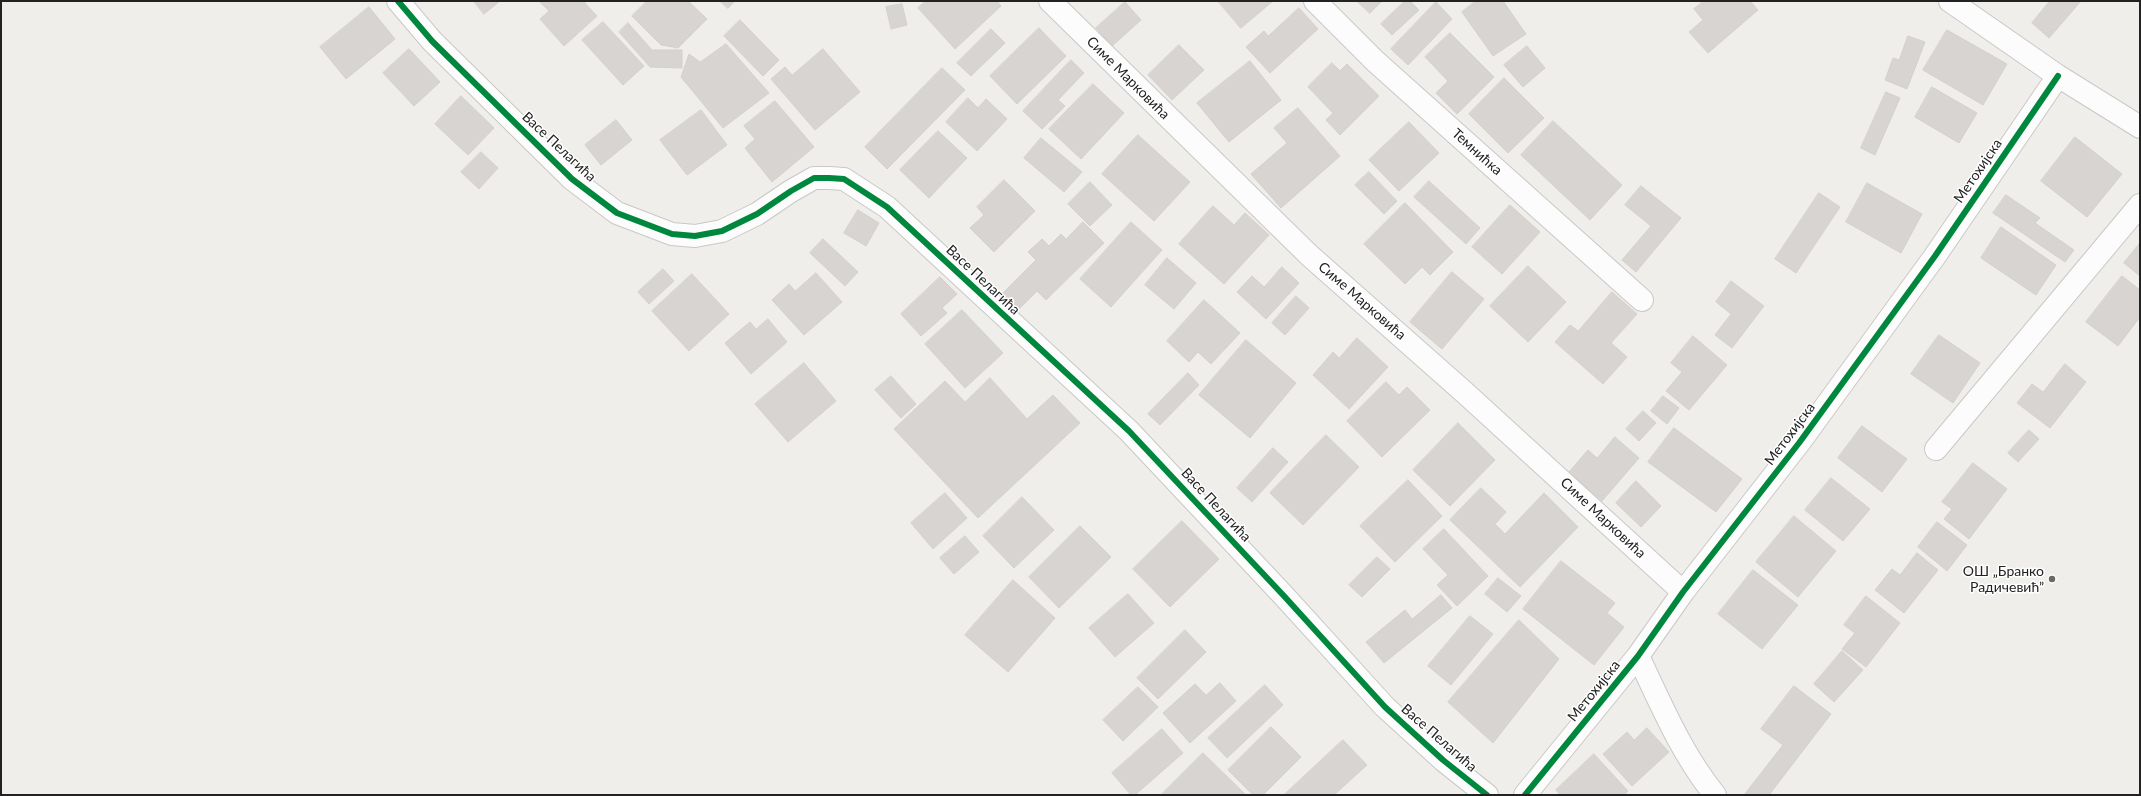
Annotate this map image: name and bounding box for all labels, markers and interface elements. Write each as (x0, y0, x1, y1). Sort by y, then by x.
street label: Симе Марковића (1083, 33, 1173, 123)
street label: Васе Пелагића (519, 109, 599, 185)
street label: Темнићка (1448, 125, 1506, 179)
street label: Метохијска (1950, 136, 2006, 206)
street label: Васе Пелагића (943, 242, 1023, 318)
street label: Симе Марковића (1315, 258, 1409, 344)
street label: Метохијска (1761, 399, 1819, 469)
street label: Васе Пелагића (1178, 465, 1254, 545)
street label: Симе Марковића (1557, 474, 1649, 562)
place label: ОШ „Бранко Радичевић” (1963, 563, 2044, 596)
marker: ОШ „Бранко Радичевић” (2047, 574, 2057, 584)
street label: Метохијска (1564, 657, 1624, 725)
street label: Васе Пелагића (1398, 701, 1480, 775)

